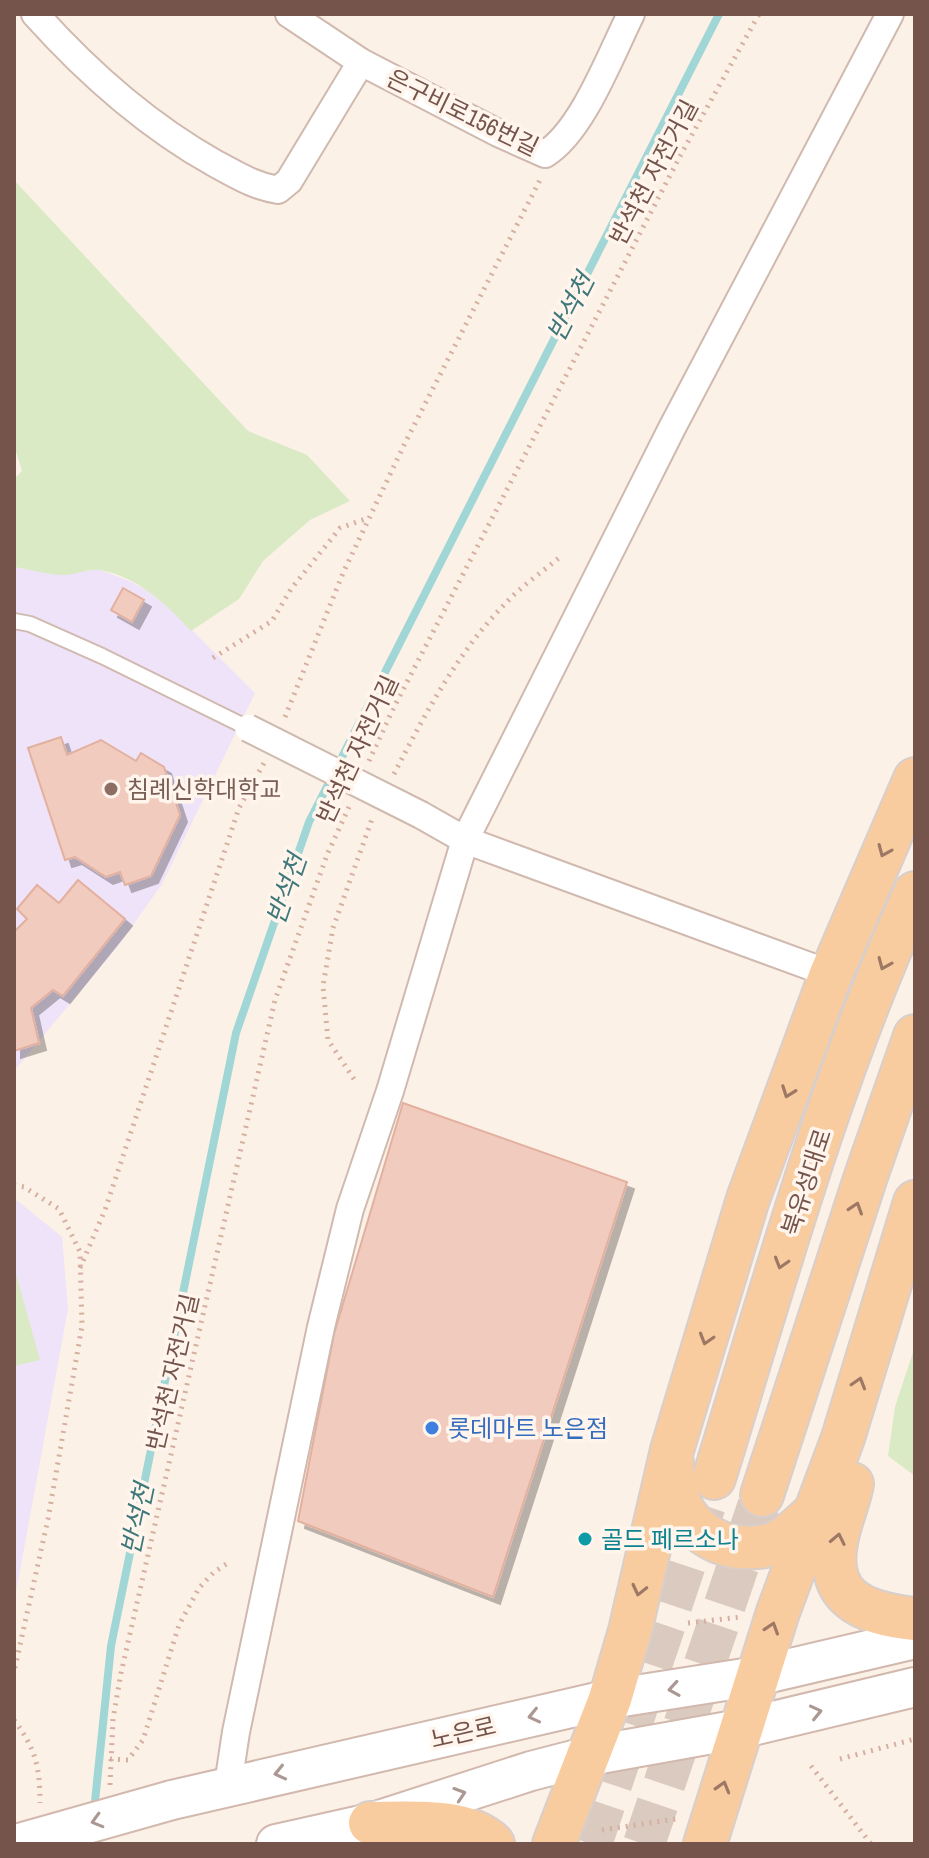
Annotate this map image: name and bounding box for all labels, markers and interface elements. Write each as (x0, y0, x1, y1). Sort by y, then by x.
street label: 은구비로156번길 (382, 61, 544, 163)
street label: 반석천 자전거길 (601, 94, 705, 250)
water label: 반석천 (538, 264, 603, 347)
street label: 반석천 자전거길 (309, 670, 405, 828)
place label: 침례신학대학교 (127, 773, 282, 805)
marker: 침례신학대학교 (102, 780, 120, 798)
one-way arrow (878, 843, 894, 857)
water label: 반석천 (258, 846, 315, 929)
one-way arrow (878, 956, 894, 971)
one-way arrow (781, 1084, 797, 1098)
street label: 북유성대로 (774, 1125, 838, 1239)
one-way arrow (846, 1201, 862, 1215)
one-way arrow (774, 1255, 790, 1269)
street label: 반석천 자전거길 (138, 1290, 206, 1454)
one-way arrow (699, 1332, 715, 1345)
one-way arrow (850, 1377, 866, 1391)
place label: 롯데마트 노은점 (448, 1412, 608, 1444)
marker: 롯데마트 노은점 (423, 1419, 441, 1437)
water label: 반석천 (112, 1477, 162, 1558)
place label: 골드 페르소나 (601, 1523, 739, 1555)
marker: 골드 페르소나 (576, 1530, 594, 1548)
one-way arrow (828, 1532, 845, 1545)
one-way arrow (632, 1583, 649, 1597)
one-way arrow (763, 1622, 779, 1636)
one-way arrow (668, 1680, 681, 1697)
one-way arrow (809, 1704, 823, 1721)
one-way arrow (527, 1706, 541, 1723)
street label: 노은로 (427, 1709, 499, 1755)
one-way arrow (274, 1764, 288, 1781)
one-way arrow (714, 1780, 731, 1794)
one-way arrow (452, 1788, 466, 1804)
one-way arrow (90, 1812, 104, 1828)

